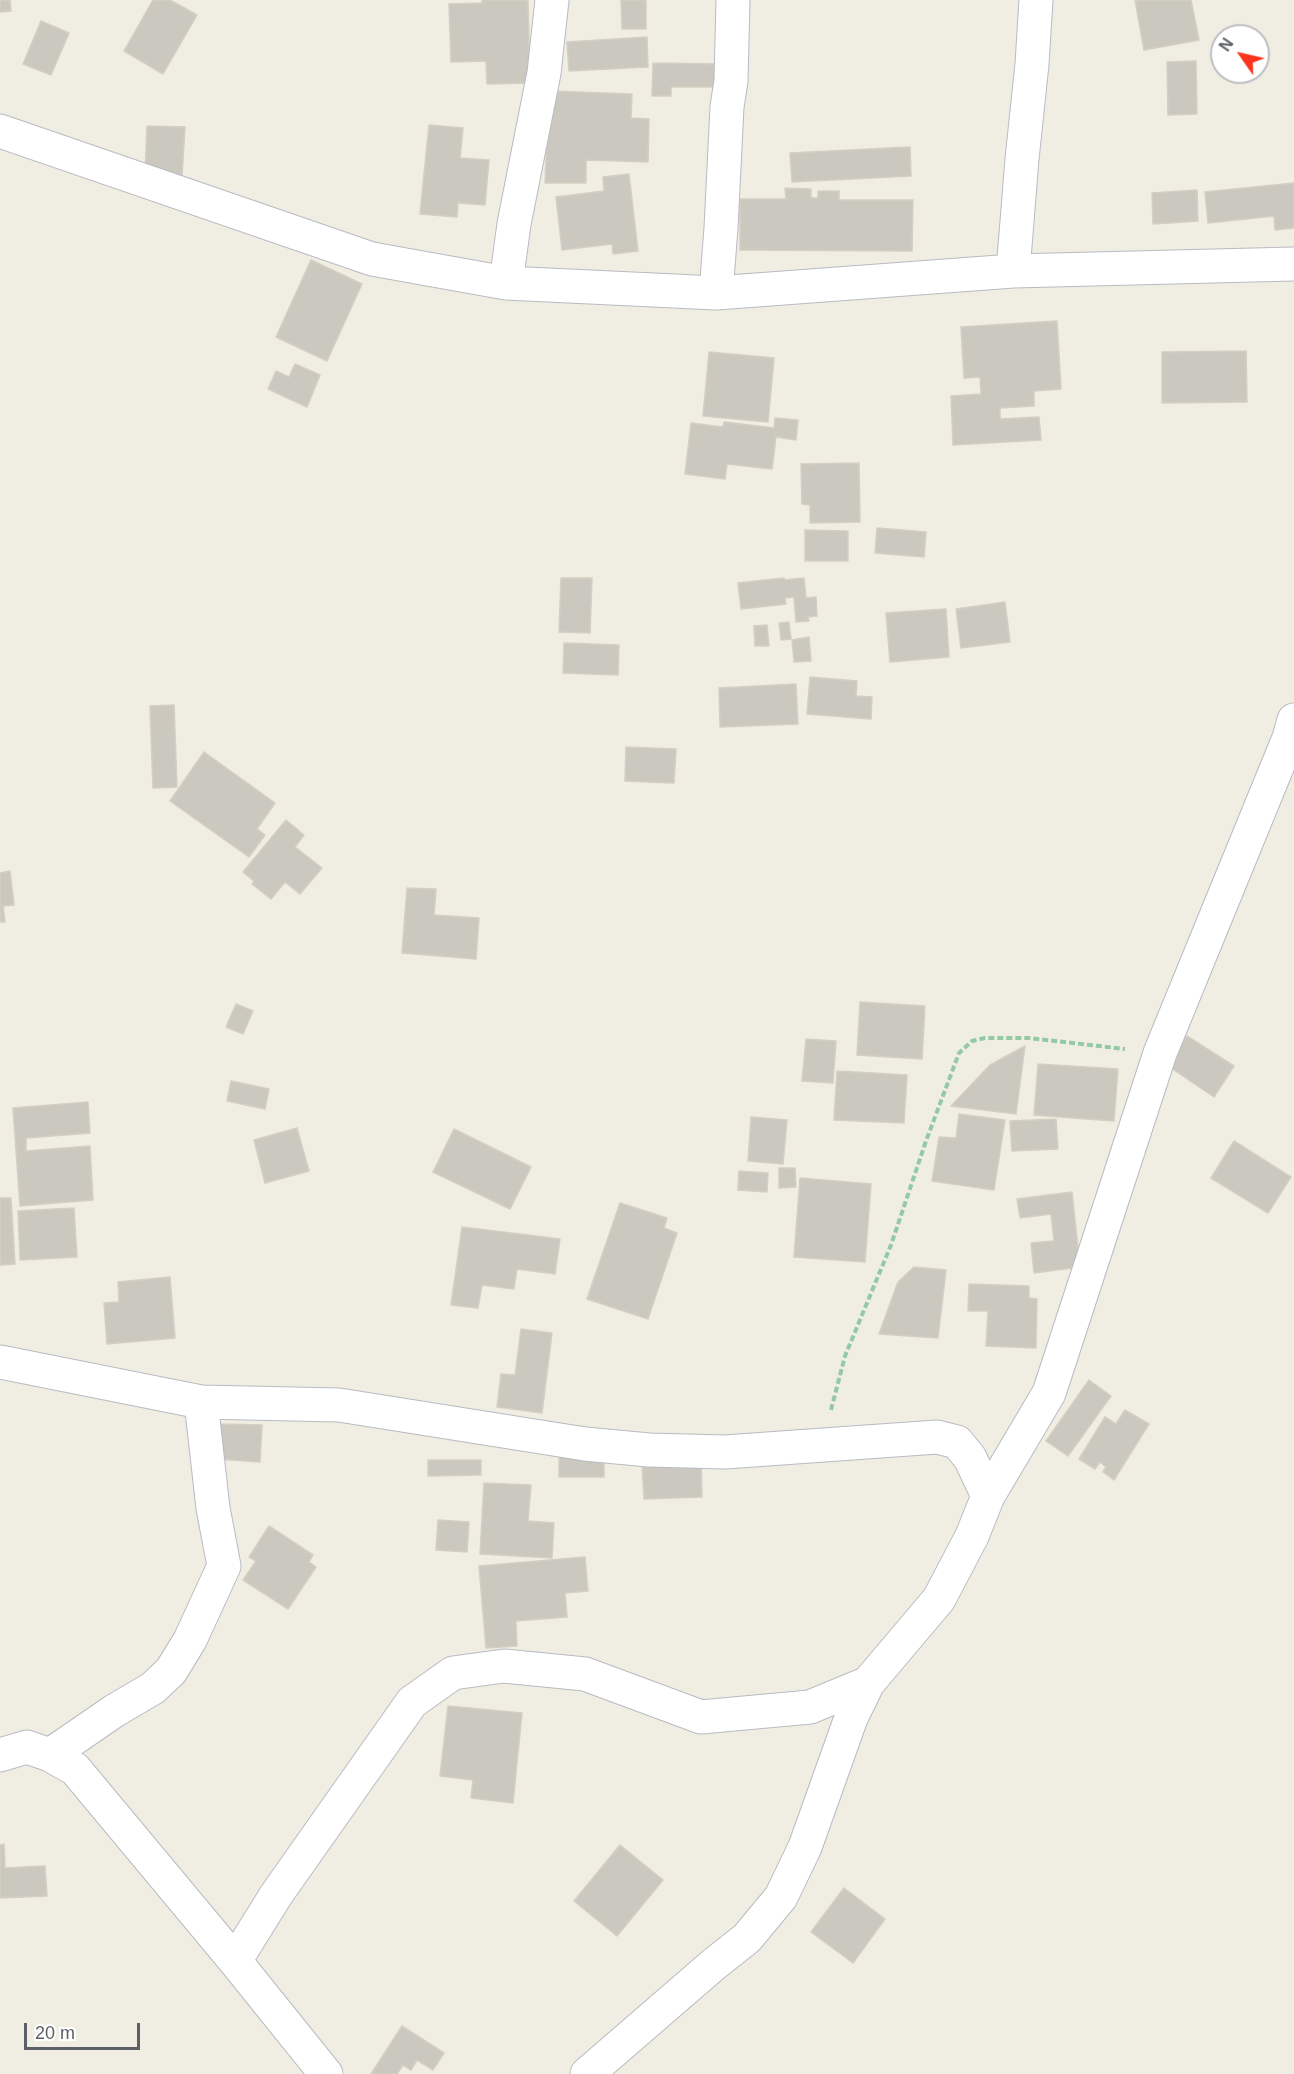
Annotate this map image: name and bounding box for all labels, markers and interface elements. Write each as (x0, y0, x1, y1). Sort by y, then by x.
north arrow (1210, 24, 1270, 84)
text: N (1216, 35, 1237, 54)
scale bar (27, 2011, 142, 2049)
text: 20 m (35, 2023, 75, 2043)

